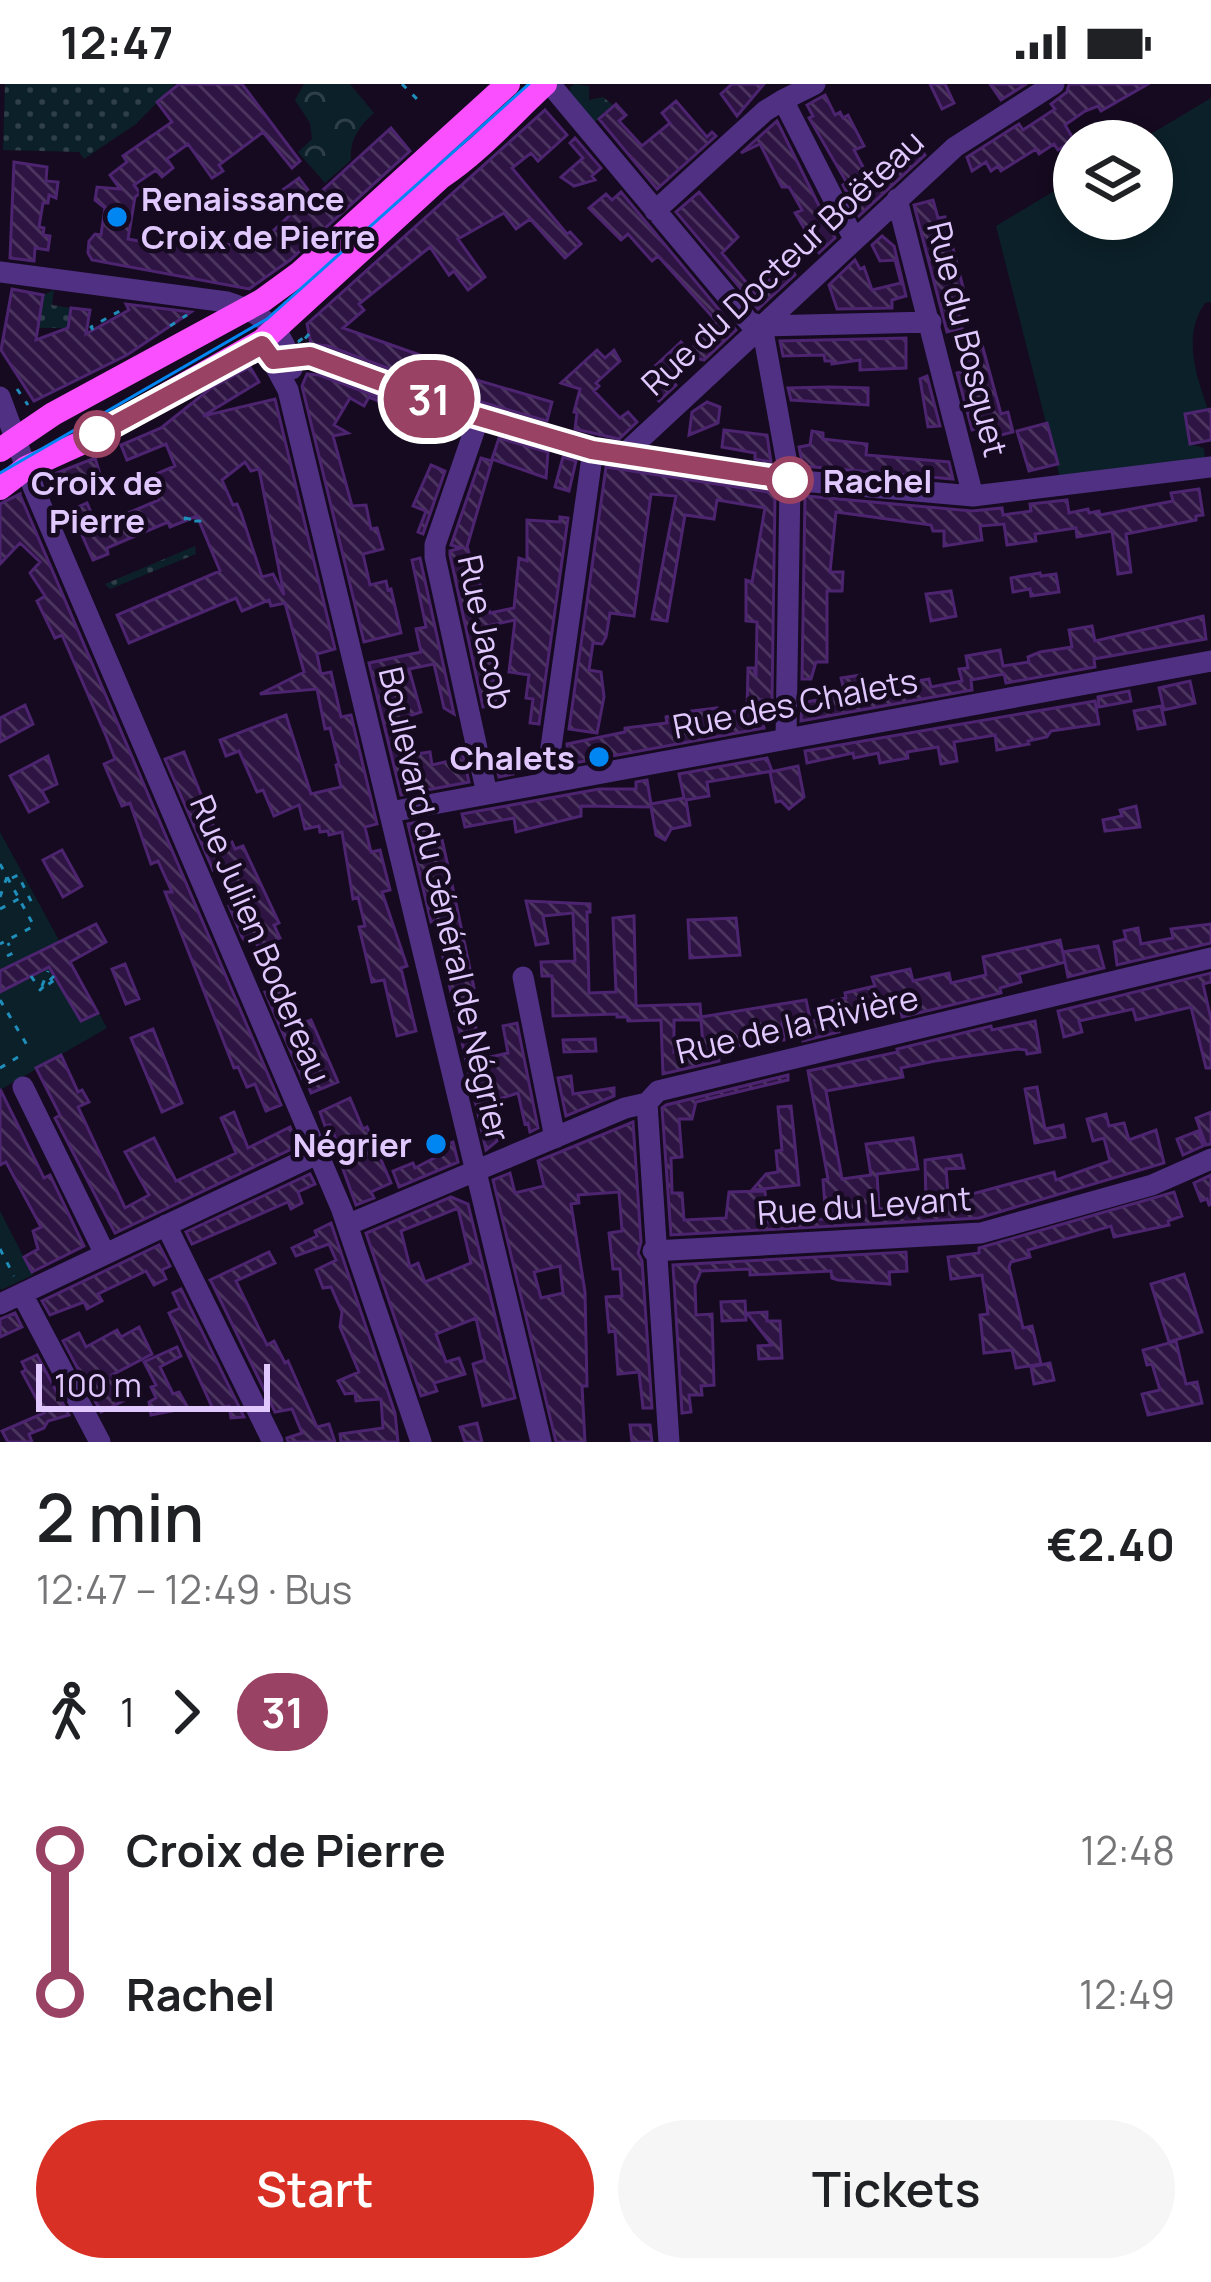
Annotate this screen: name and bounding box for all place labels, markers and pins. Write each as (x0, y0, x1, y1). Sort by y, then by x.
place label: Renaissance Croix de Pierre (141, 176, 376, 259)
marker: Renaissance Croix de Pierre (104, 204, 130, 230)
marker: Croix de Pierre (75, 412, 119, 456)
marker: Rachel (768, 458, 812, 502)
place label: Rachel (823, 458, 933, 503)
place label: Croix de Pierre (31, 460, 163, 543)
place label: Chalets (450, 735, 575, 780)
marker: Chalets (586, 744, 612, 770)
place label: Négrier (293, 1122, 412, 1167)
marker: Négrier (423, 1131, 449, 1157)

